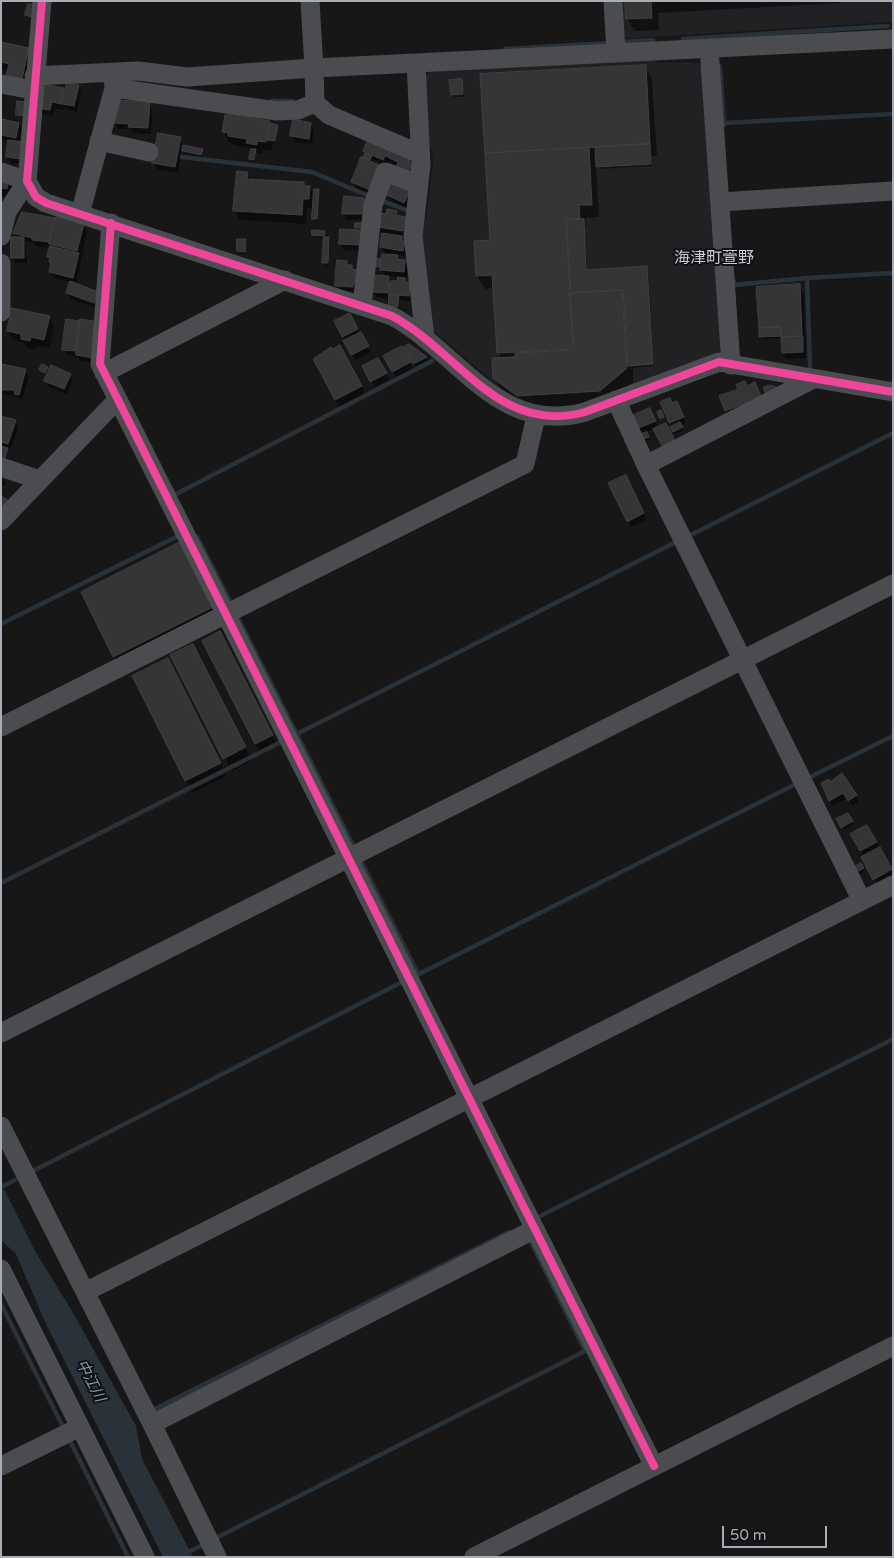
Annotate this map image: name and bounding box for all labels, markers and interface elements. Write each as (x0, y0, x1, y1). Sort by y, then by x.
district label: 海津町萱野 (674, 249, 754, 269)
water label: 中江川 (72, 1357, 108, 1405)
scale bar (724, 1516, 829, 1548)
text: 50 m (730, 1526, 767, 1544)

